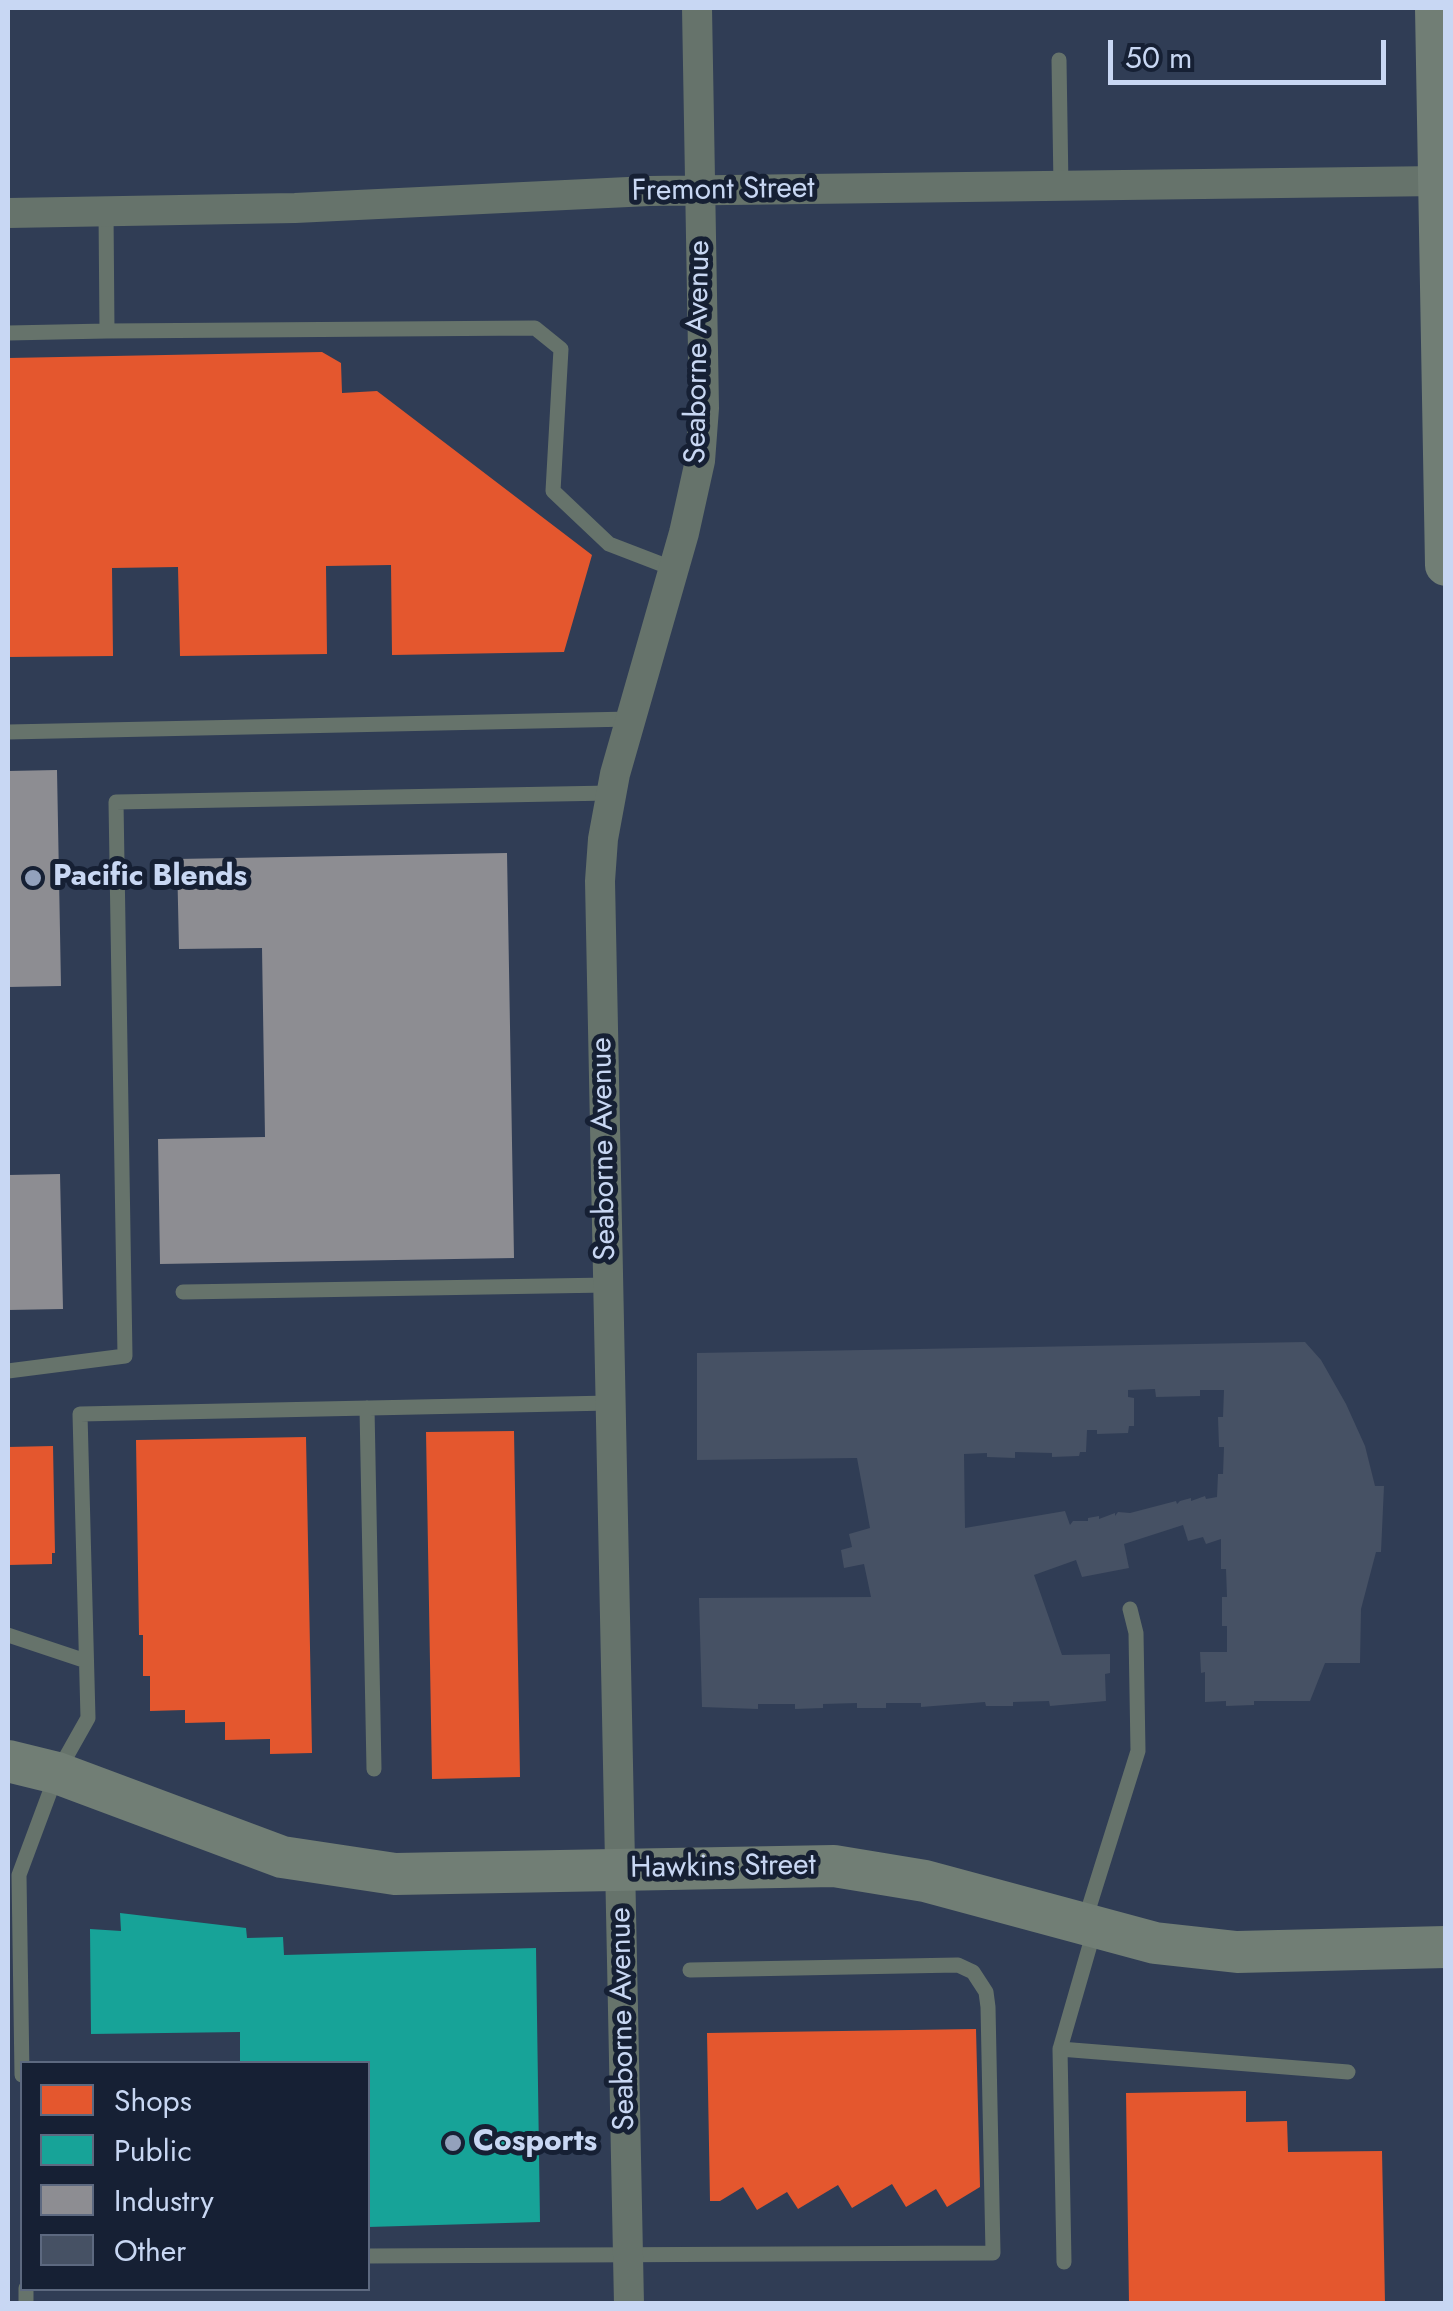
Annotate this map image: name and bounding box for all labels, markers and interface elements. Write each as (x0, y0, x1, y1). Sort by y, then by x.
scale bar (1113, 20, 1390, 82)
text: 50 m (1125, 36, 1192, 79)
street label: Fremont Street (631, 171, 815, 211)
street label: Seaborne Avenue (679, 240, 719, 464)
place label: Pacific Blends (53, 860, 247, 896)
marker: Pacific Blends (22, 867, 44, 889)
street label: Seaborne Avenue (585, 1037, 625, 1261)
street label: Hawkins Street (630, 1848, 816, 1888)
street label: Seaborne Avenue (604, 1907, 644, 2131)
legend (20, 2061, 370, 2291)
text: Shops (114, 2079, 192, 2122)
place label: Cosports (473, 2125, 597, 2161)
text: Public (114, 2129, 192, 2172)
marker: Cosports (442, 2132, 464, 2154)
text: Industry (114, 2179, 214, 2222)
text: Other (114, 2229, 186, 2272)

